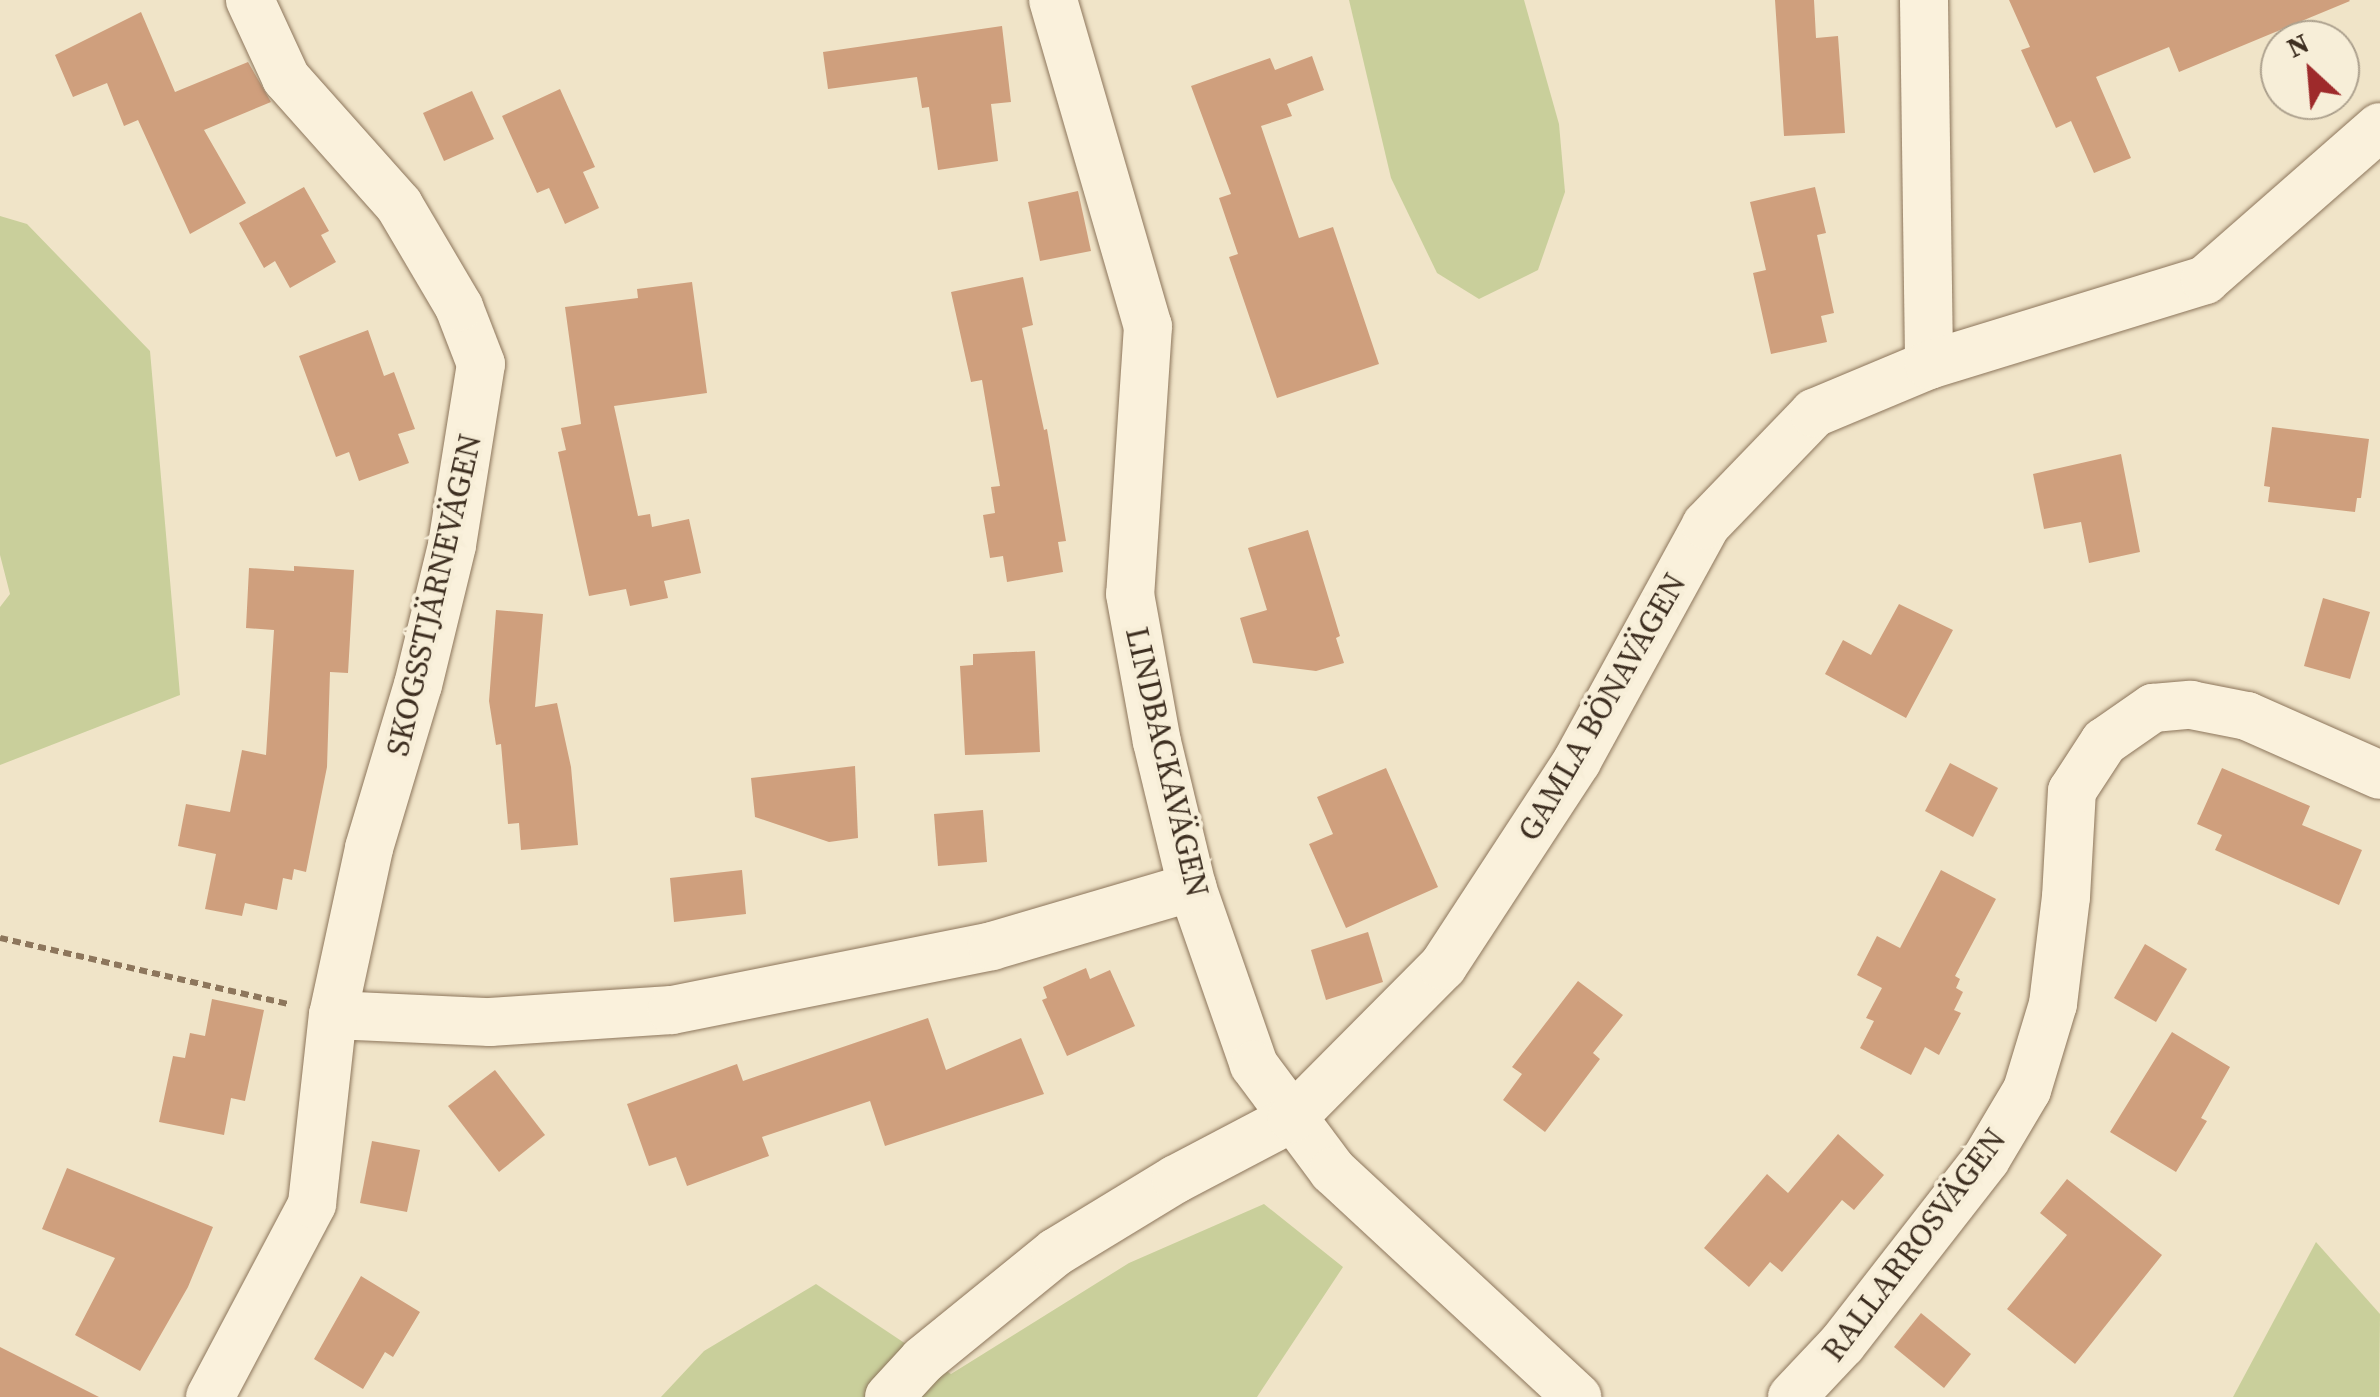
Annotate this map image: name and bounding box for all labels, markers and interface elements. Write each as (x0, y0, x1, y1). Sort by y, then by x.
north arrow (2260, 20, 2360, 120)
text: N (2280, 23, 2315, 66)
street label: SKOGSSTJÄRNEVÄGEN (378, 430, 490, 760)
street label: GAMLA BÖNAVÄGEN (1510, 566, 1694, 848)
street label: LINDBACKAVÄGEN (1117, 623, 1217, 901)
street label: RALLARROSVÄGEN (1814, 1121, 2014, 1369)

